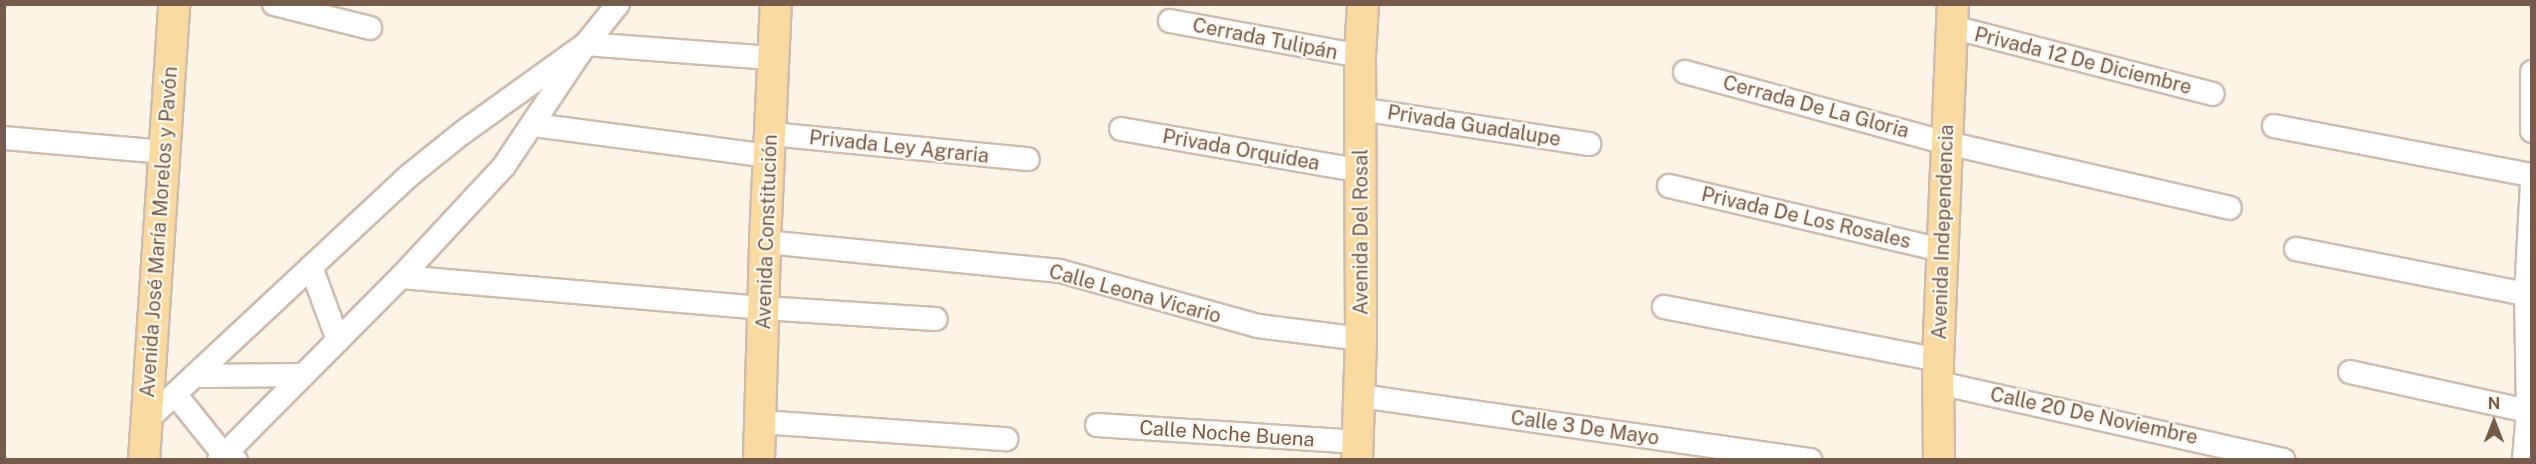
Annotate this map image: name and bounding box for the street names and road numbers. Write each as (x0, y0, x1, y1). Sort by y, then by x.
street label: Cerrada Tulipán (1190, 13, 1340, 65)
street label: Privada 12 De Diciembre (1972, 22, 2194, 100)
street label: Avenida José María Morelos y Pavón (135, 65, 183, 399)
street label: Cerrada De La Gloria (1720, 71, 1912, 143)
street label: Privada Guadalupe (1386, 100, 1562, 152)
street label: Privada Orquídea (1161, 124, 1321, 176)
street label: Avenida Independencia (1927, 124, 1959, 340)
street label: Privada Ley Agraria (808, 126, 990, 168)
street label: Avenida Constitución (752, 134, 782, 330)
street label: Avenida Del Rosal (1349, 149, 1373, 315)
street label: Privada De Los Rosales (1699, 182, 1913, 254)
street label: Calle Leona Vicario (1046, 259, 1224, 329)
street label: Calle 20 De Noviembre (1988, 382, 2200, 450)
street label: Calle 3 De Mayo (1509, 406, 1661, 450)
street label: Calle Noche Buena (1138, 416, 1316, 452)

